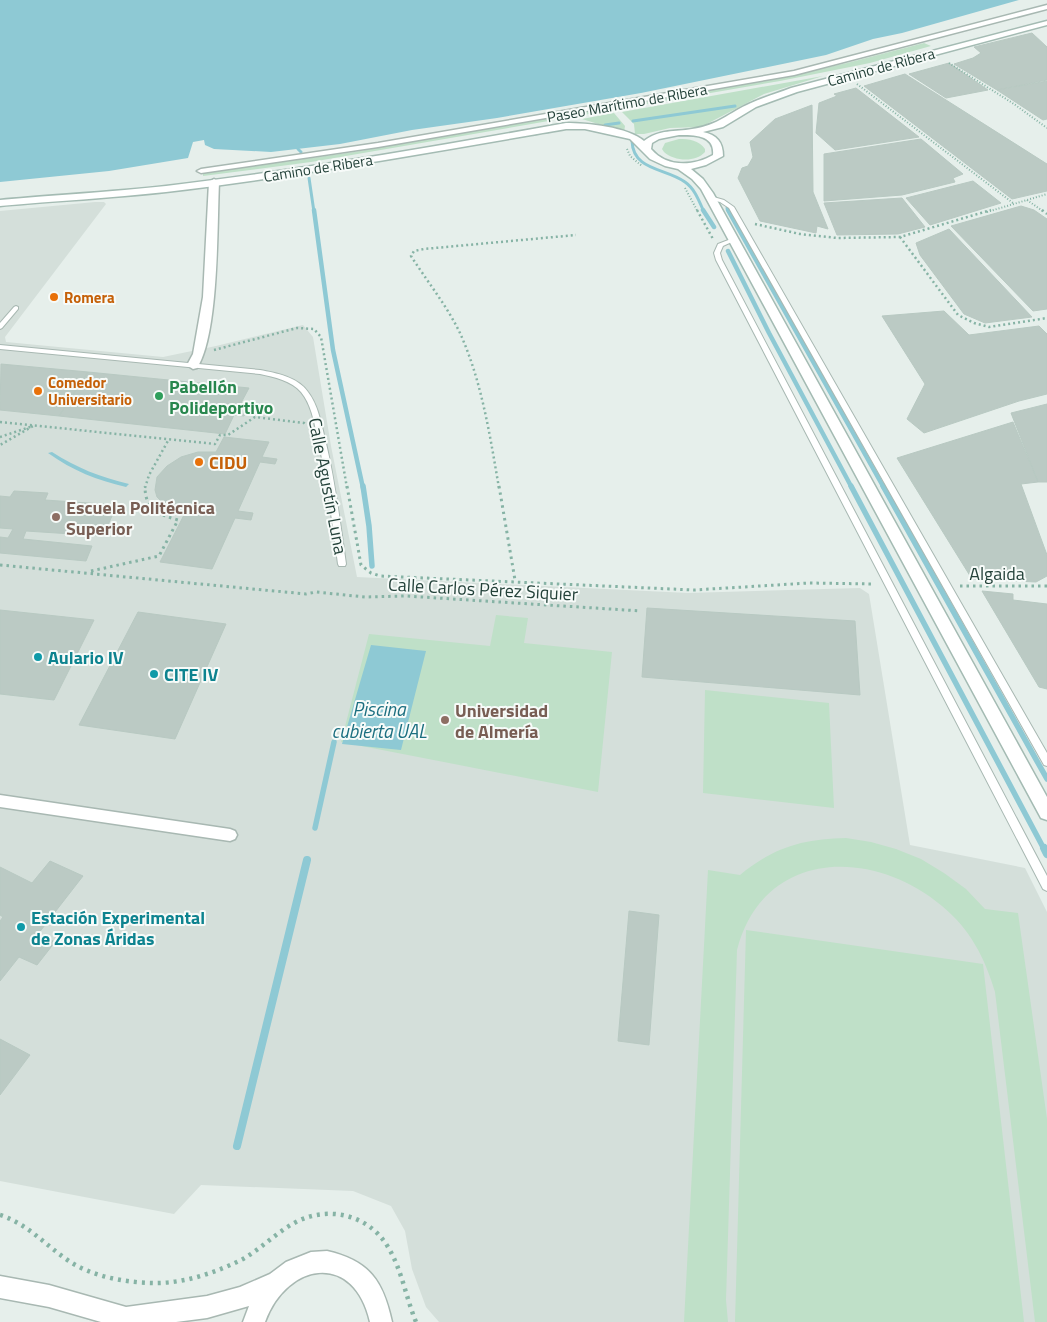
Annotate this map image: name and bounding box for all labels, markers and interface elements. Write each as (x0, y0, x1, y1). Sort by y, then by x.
street label: Camino de Ribera (825, 41, 938, 92)
street label: Paseo Marítimo de Ribera (545, 77, 709, 128)
street label: Camino de Ribera (262, 148, 375, 188)
place label: Romera (64, 286, 115, 309)
marker: Romera (48, 291, 60, 303)
place label: Comedor Universitario (48, 371, 132, 411)
place label: Pabellón Polideportivo (169, 373, 273, 421)
marker: Comedor Universitario (32, 385, 44, 397)
marker: Pabellón Polideportivo (153, 390, 165, 402)
street label: Calle Agustín Luna (302, 415, 354, 557)
place label: CIDU (209, 449, 247, 476)
marker: CIDU (193, 456, 205, 468)
place label: Escuela Politécnica Superior (66, 494, 215, 542)
marker: Escuela Politécnica Superior (50, 511, 62, 523)
street label: Algaida (969, 560, 1025, 587)
street label: Calle Carlos Pérez Siquier (387, 571, 579, 607)
place label: Aulario IV (48, 644, 124, 671)
marker: Aulario IV (32, 651, 44, 663)
place label: CITE IV (164, 661, 218, 688)
marker: CITE IV (148, 668, 160, 680)
water label: Piscina cubierta UAL (332, 694, 427, 745)
place label: Universidad de Almería (455, 697, 548, 745)
marker: Universidad de Almería (439, 714, 451, 726)
place label: Estación Experimental de Zonas Áridas (31, 904, 205, 952)
marker: Estación Experimental de Zonas Áridas (15, 921, 27, 933)

